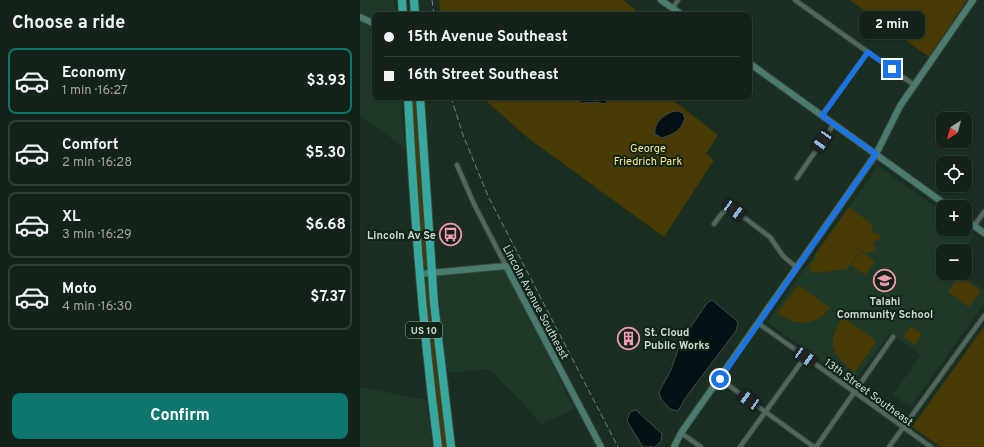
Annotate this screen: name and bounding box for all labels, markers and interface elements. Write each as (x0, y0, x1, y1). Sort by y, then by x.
callout: 2 min (859, 11, 925, 39)
text: Choose a ride (12, 12, 125, 35)
text: 2 min (875, 17, 909, 33)
text: 15th Avenue Southeast (408, 28, 568, 47)
route end (883, 60, 901, 78)
icon: car (14, 63, 50, 99)
text: Economy (62, 64, 126, 83)
text: 16th Street Southeast (408, 66, 559, 85)
text: $3.93 (306, 72, 346, 91)
text: 1 min · 16:27 (62, 83, 128, 99)
north arrow (936, 112, 972, 148)
map controls (936, 112, 972, 280)
car (810, 128, 834, 154)
icon: car (14, 135, 50, 171)
text: Comfort (62, 136, 119, 155)
park label: George Friedrich Park (614, 142, 682, 169)
text: $5.30 (306, 144, 346, 163)
text: 2 min · 16:28 (62, 155, 132, 171)
button: locate (936, 156, 972, 192)
car (721, 198, 747, 222)
button: + (936, 200, 972, 236)
icon: car (14, 207, 50, 243)
text: XL (62, 208, 80, 227)
text: $6.68 (305, 216, 346, 235)
bus stop icon: Lincoln Av Se (438, 222, 464, 248)
text: 3 min · 16:29 (62, 227, 132, 243)
place label: Lincoln Av Se (367, 229, 436, 243)
street label: Lincoln Avenue Southeast (499, 243, 571, 362)
button: − (936, 244, 972, 280)
school or university icon: Talahi Community School (872, 268, 898, 294)
icon: car (14, 279, 50, 315)
text: Moto (62, 280, 97, 299)
text: $7.37 (310, 288, 346, 307)
place label: Talahi Community School (837, 295, 933, 322)
text: 4 min · 16:30 (62, 299, 132, 315)
road number: US 10 (406, 322, 442, 338)
building icon: St. Cloud Public Works (615, 325, 641, 351)
place label: St. Cloud Public Works (644, 326, 710, 353)
car (792, 345, 818, 369)
street label: 13th Street Southeast (821, 356, 915, 430)
route start (711, 370, 729, 388)
car (736, 388, 762, 412)
button: Confirm (12, 393, 348, 439)

